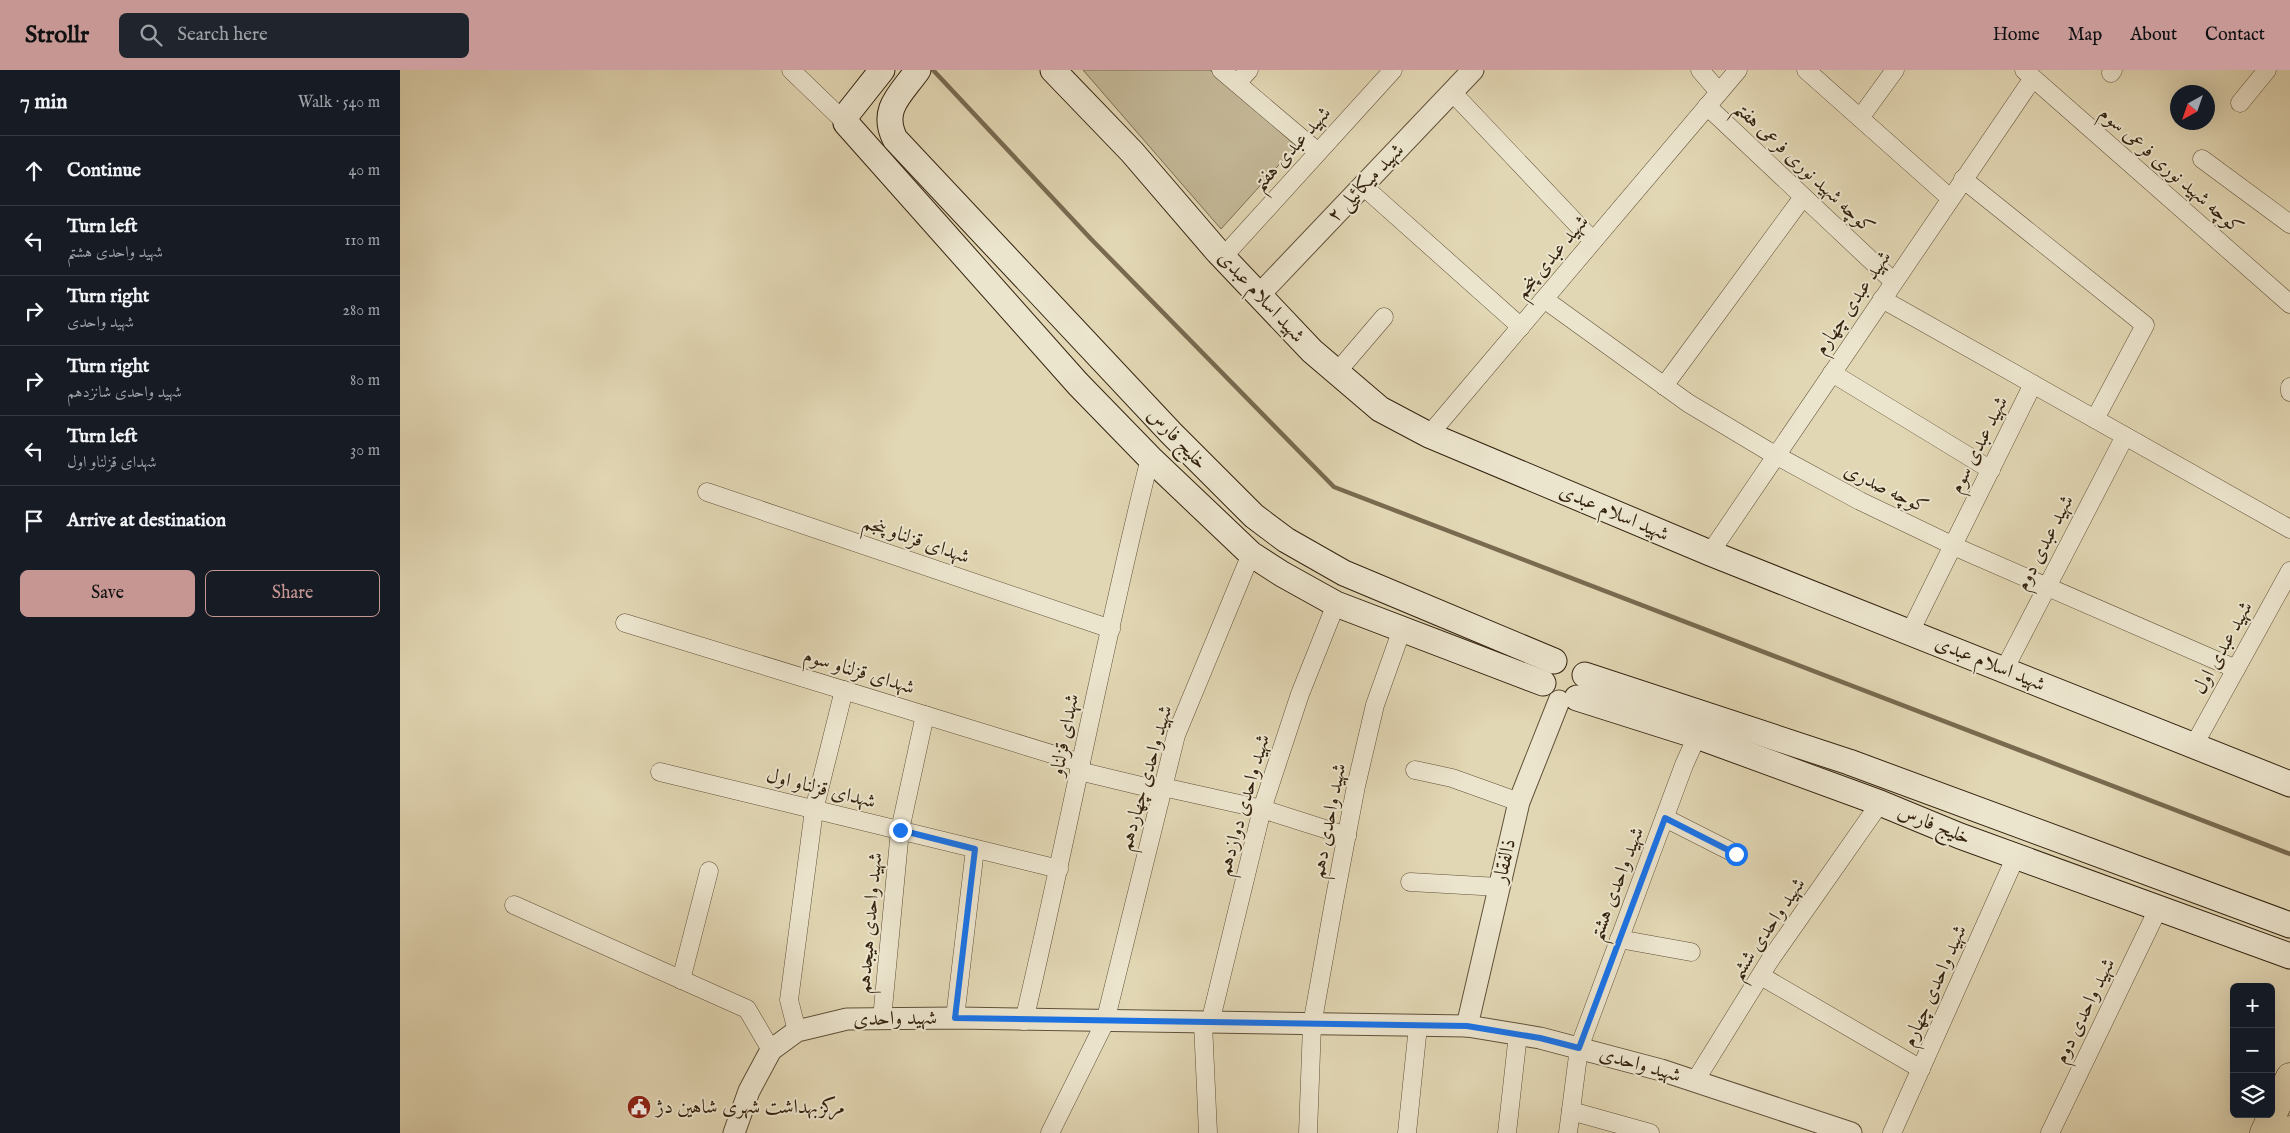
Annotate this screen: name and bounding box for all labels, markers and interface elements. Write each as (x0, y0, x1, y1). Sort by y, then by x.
search box (119, 13, 469, 58)
text: Strollr (25, 20, 89, 51)
icon: search (137, 21, 165, 49)
text: Search here (177, 23, 268, 47)
text: Home (1993, 24, 2040, 47)
text: Map (2068, 24, 2102, 47)
text: About (2130, 24, 2177, 47)
text: Contact (2205, 24, 2265, 47)
north arrow (2170, 85, 2215, 130)
text: 7 min (20, 89, 67, 116)
text: Walk · 540 m (298, 93, 380, 113)
street label: کوچه شهید نوری فرعی هفتم (1724, 96, 1880, 244)
street label: شهید عبدی هفتم (1247, 101, 1341, 201)
street label: کوچه شهید نوری فرعی سوم (2091, 102, 2248, 244)
street label: شهید میکائیلی ۲ (1322, 138, 1411, 229)
icon: ahead (20, 157, 48, 185)
text: Continue (67, 159, 141, 183)
text: 40 m (348, 161, 380, 181)
street label: شهید عبدی پنجم (1510, 210, 1598, 307)
text: Turn left (67, 215, 138, 239)
icon: left (20, 227, 48, 255)
text: 110 m (344, 231, 380, 251)
text: شهید واحدی هشتم (67, 243, 163, 263)
street label: شهید اسلام عبدی (1209, 246, 1310, 351)
street label: شهید عبدی چهارم (1809, 246, 1900, 362)
text: Turn right (67, 285, 149, 309)
icon: right (20, 297, 48, 325)
text: 280 m (343, 301, 380, 321)
text: شهید واحدی (67, 313, 134, 333)
text: Turn right (67, 355, 149, 379)
icon: right (20, 367, 48, 395)
text: 80 m (350, 371, 380, 391)
text: شهید واحدی شانزدهم (67, 383, 182, 403)
street label: شهید عبدی سوم (1944, 392, 2018, 500)
street label: خلیج فارس (1139, 403, 1213, 478)
text: Turn left (67, 425, 138, 449)
icon: left (20, 437, 48, 465)
text: 30 m (350, 441, 380, 461)
text: شهدای قزلناو اول (67, 453, 157, 473)
street label: کوچه صدری (1840, 458, 1932, 520)
street label: شهید اسلام عبدی (1554, 479, 1673, 551)
street label: شهید عبدی دوم (2010, 491, 2083, 597)
icon: arrive (20, 507, 48, 535)
text: Arrive at destination (67, 509, 226, 533)
street label: شهدای قزلناو پنجم (858, 510, 973, 575)
button: Save (20, 570, 195, 617)
button: Share (205, 570, 380, 617)
street label: شهید عبدی اول (2187, 597, 2259, 699)
street label: شهید اسلام عبدی (1930, 631, 2049, 701)
street label: شهدای قزلناو سوم (799, 643, 918, 705)
street label: شهدای قزلناو (1044, 692, 1085, 780)
street label: شهید واحدی چهاردهم (1113, 702, 1184, 855)
street label: شهید واحدی دوازدهم (1212, 731, 1281, 880)
street label: شهید واحدی دهم (1306, 761, 1357, 882)
street label: شهدای قزلناو اول (764, 763, 878, 815)
street label: خلیج فارس (1892, 799, 1974, 855)
route end (889, 819, 912, 842)
street label: شهید واحدی هشتم (1584, 824, 1656, 947)
street label: ذالفقار (1487, 836, 1522, 887)
route start (1725, 843, 1748, 866)
street label: شهید واحدی هیجدهم (851, 851, 894, 995)
street label: شهید واحدی ششم (1724, 873, 1816, 988)
street label: شهید واحدی چهارم (1897, 921, 1977, 1052)
street label: شهید واحدی دوم (2049, 954, 2125, 1070)
map controls (2230, 983, 2275, 1118)
button: + (2230, 983, 2275, 1028)
street label: شهید واحدی (853, 1006, 937, 1032)
button: − (2230, 1028, 2275, 1073)
street label: شهید واحدی (1596, 1041, 1684, 1089)
button: layers (2230, 1073, 2275, 1118)
public building icon: مرکزبهداشت شهری شاهین دژ (626, 1094, 652, 1120)
place label: مرکزبهداشت شهری شاهین دژ (654, 1095, 845, 1120)

